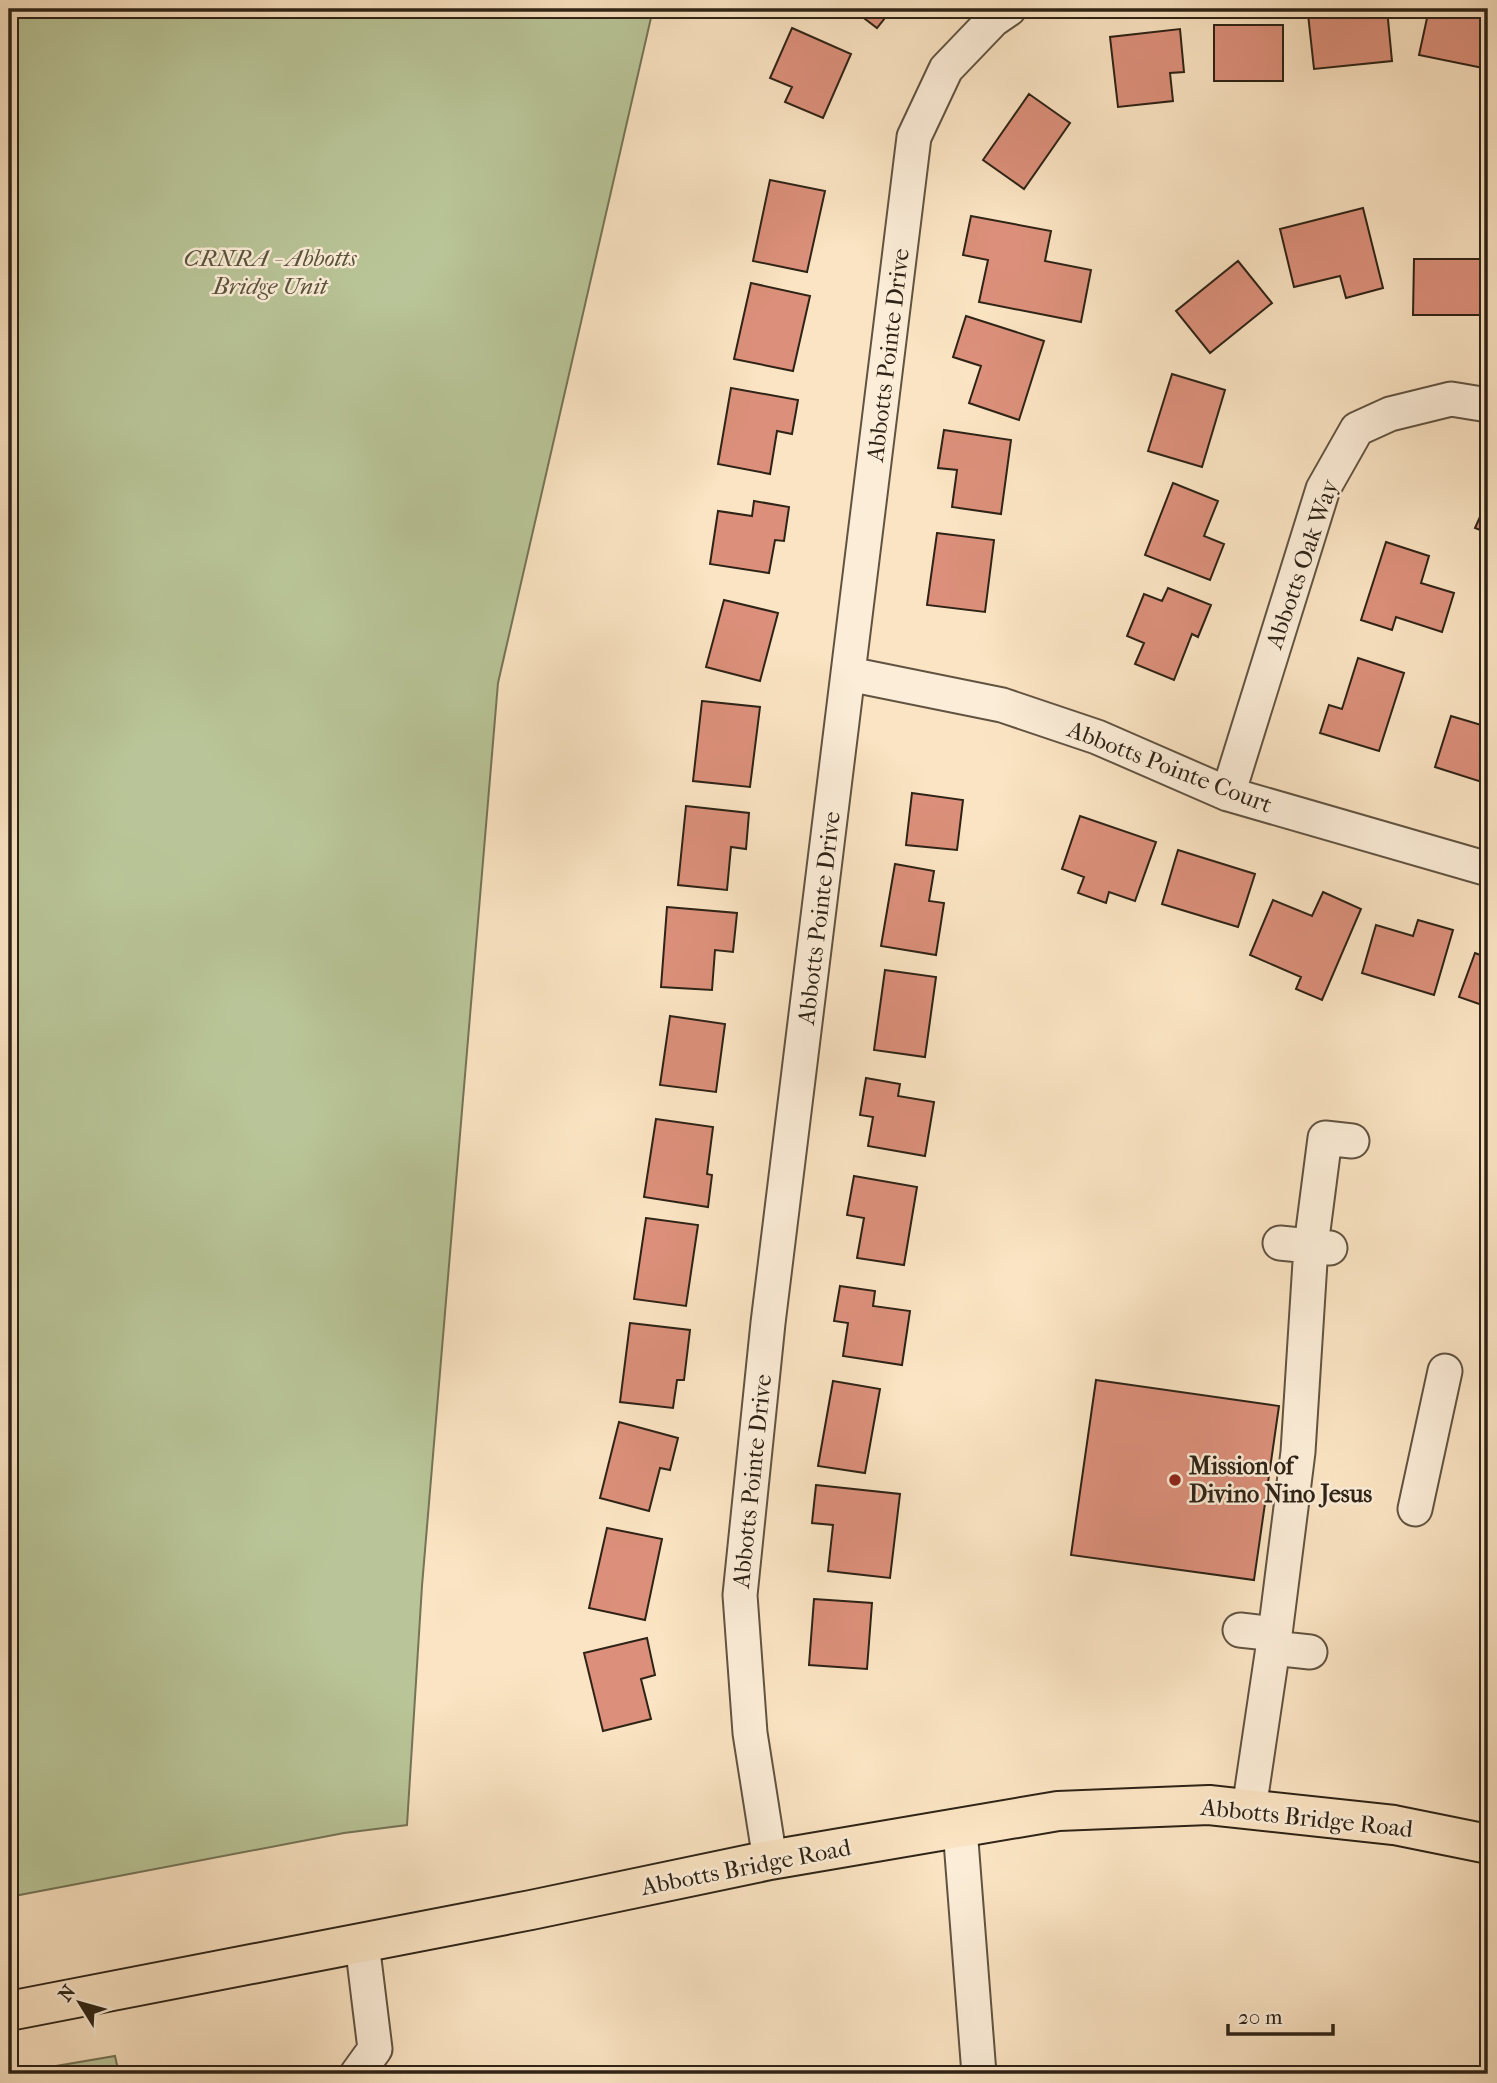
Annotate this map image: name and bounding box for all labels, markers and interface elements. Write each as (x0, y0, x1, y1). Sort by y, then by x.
park label: CRNRA - Abbotts Bridge Unit (184, 244, 357, 300)
street label: Abbotts Pointe Drive (861, 247, 915, 464)
street label: Abbotts Oak Way (1260, 475, 1344, 653)
street label: Abbotts Pointe Court (1063, 715, 1277, 819)
street label: Abbotts Pointe Drive (792, 810, 846, 1027)
street label: Abbotts Pointe Drive (727, 1373, 777, 1590)
place label: Mission of Divino Nino Jesus (1189, 1452, 1372, 1508)
marker: Mission of Divino Nino Jesus (1167, 1472, 1183, 1488)
street label: Abbotts Bridge Road (1199, 1793, 1415, 1843)
street label: Abbotts Bridge Road (638, 1833, 854, 1901)
north arrow (46, 1968, 116, 2038)
text: N (54, 1981, 81, 2006)
scale bar (1228, 1992, 1332, 2036)
text: 20 m (1238, 2005, 1283, 2029)

